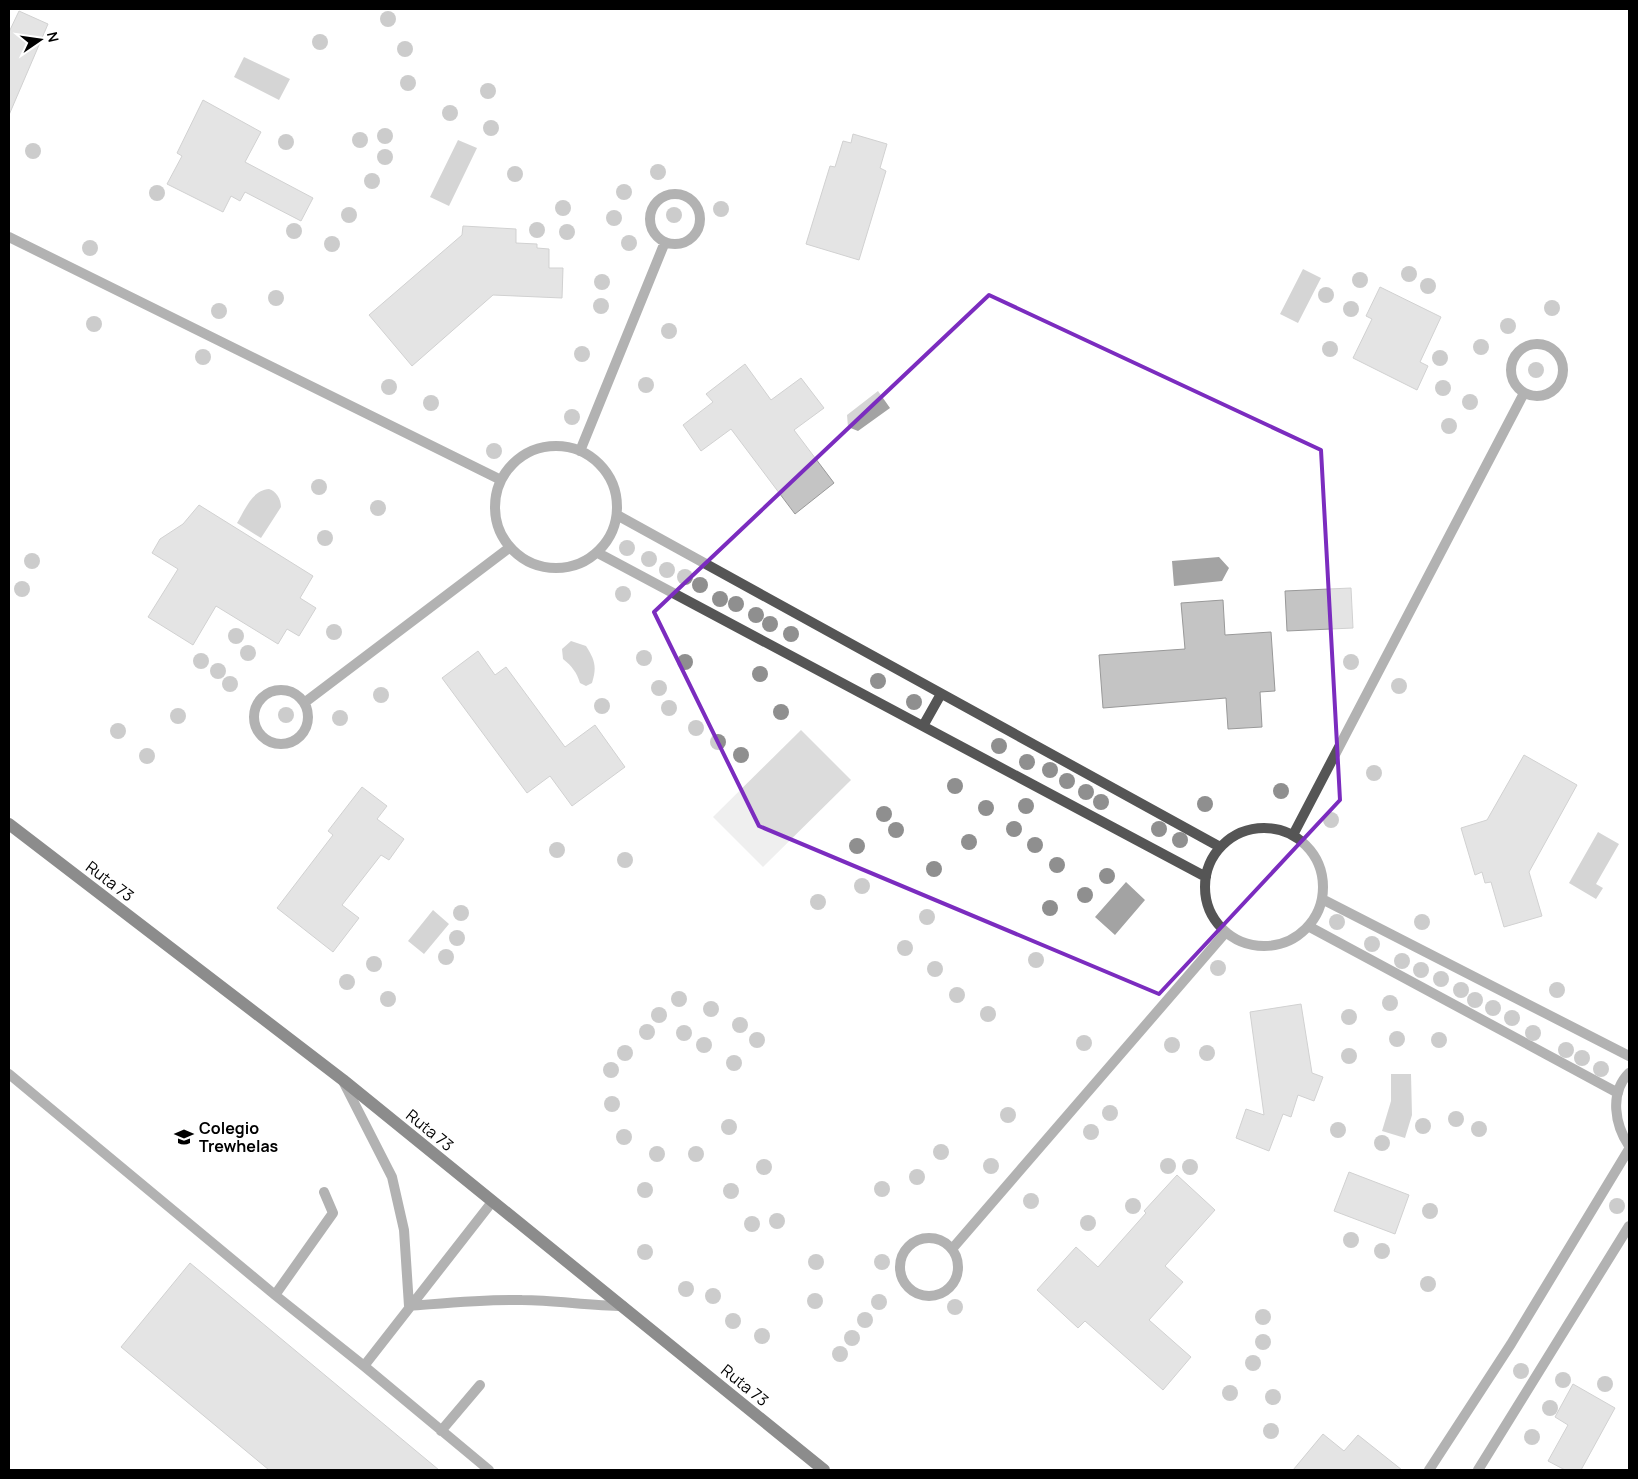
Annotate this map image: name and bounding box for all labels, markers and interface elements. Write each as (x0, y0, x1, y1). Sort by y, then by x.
north arrow (15, 15, 65, 65)
text: N (43, 30, 64, 44)
street label: Ruta 73 (81, 856, 139, 906)
street label: Ruta 73 (402, 1104, 458, 1156)
place label: Colegio Trewhelas (199, 1117, 279, 1157)
school or university icon: Colegio Trewhelas (173, 1126, 195, 1148)
street label: Ruta 73 (717, 1359, 773, 1411)

